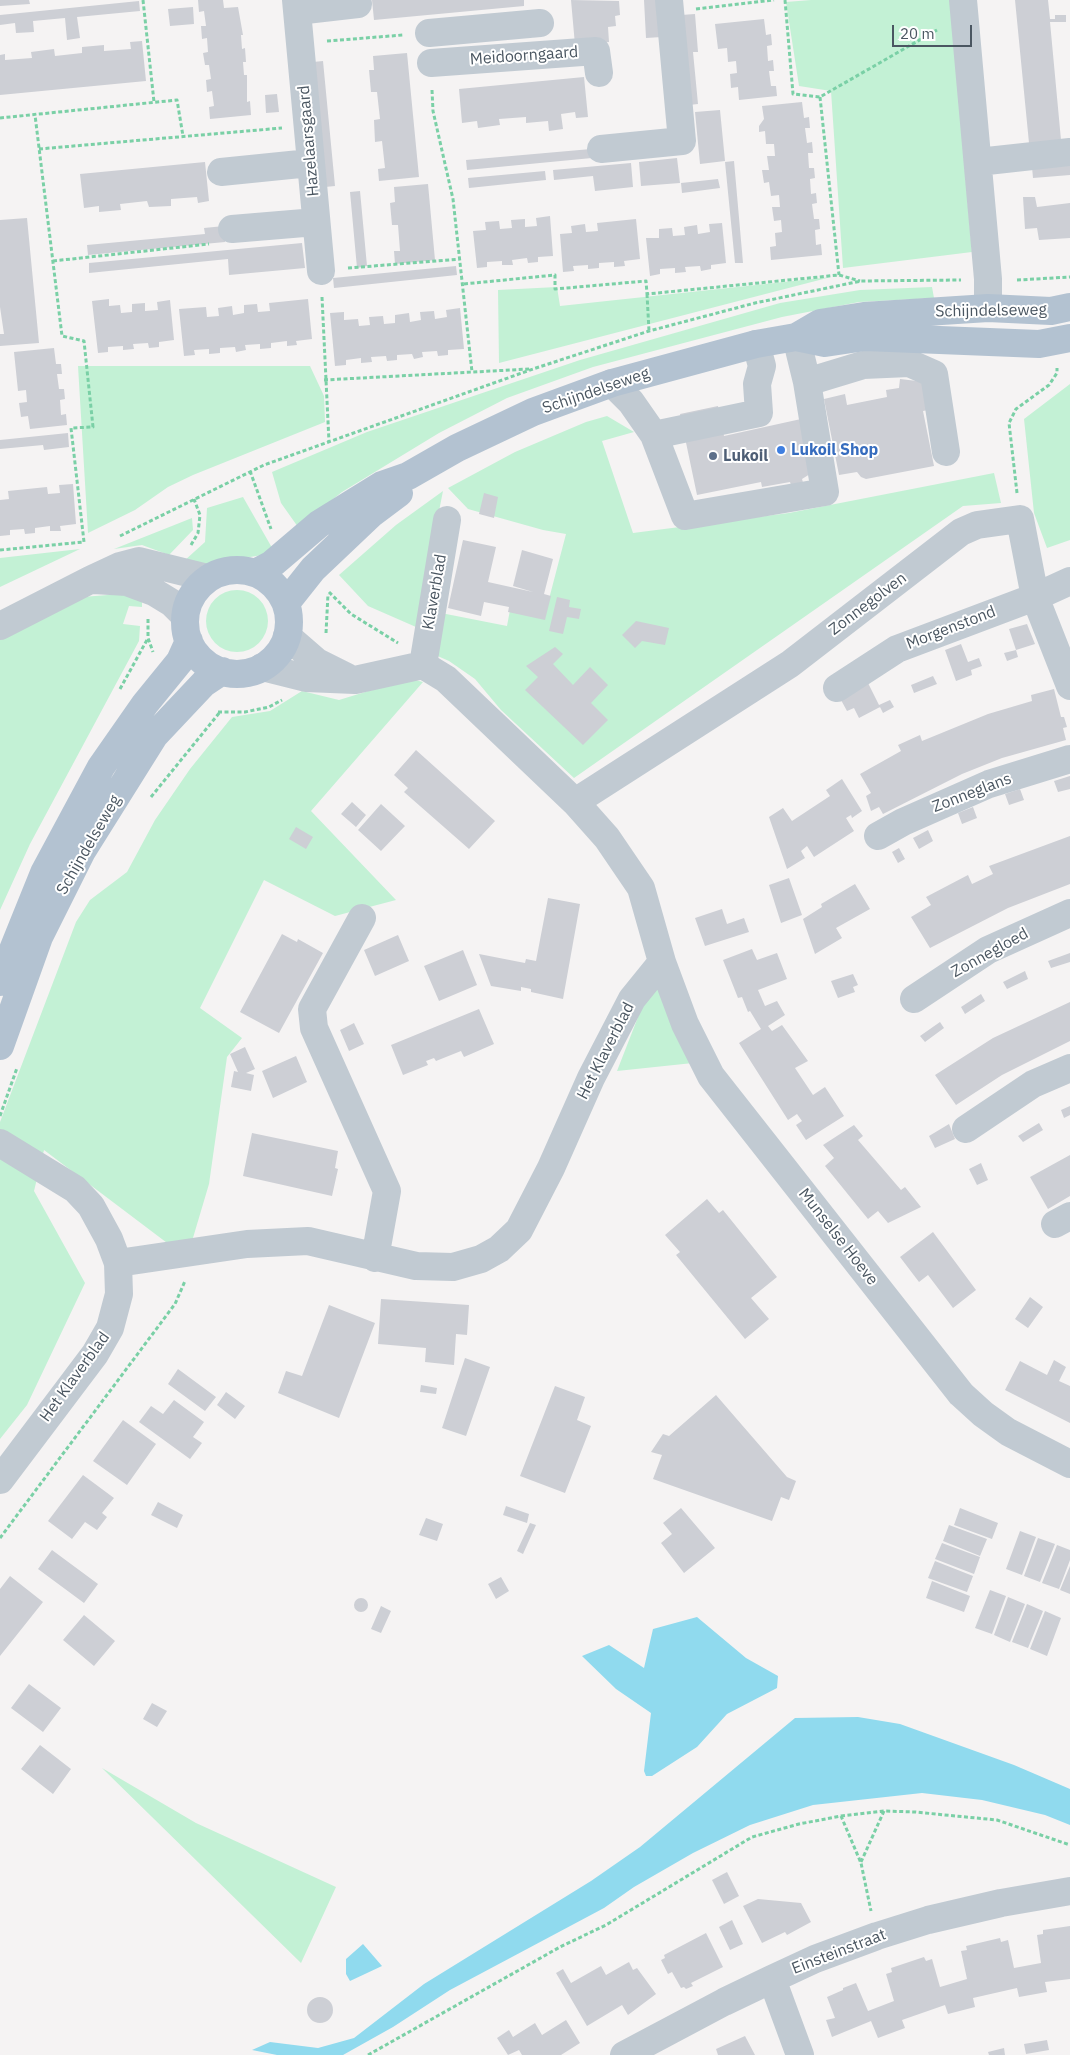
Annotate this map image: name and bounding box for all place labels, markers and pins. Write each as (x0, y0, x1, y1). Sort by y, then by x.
place label: Lukoil Shop (791, 440, 878, 460)
marker: Lukoil Shop (775, 444, 787, 456)
place label: Lukoil (723, 446, 768, 466)
marker: Lukoil (707, 450, 719, 462)

